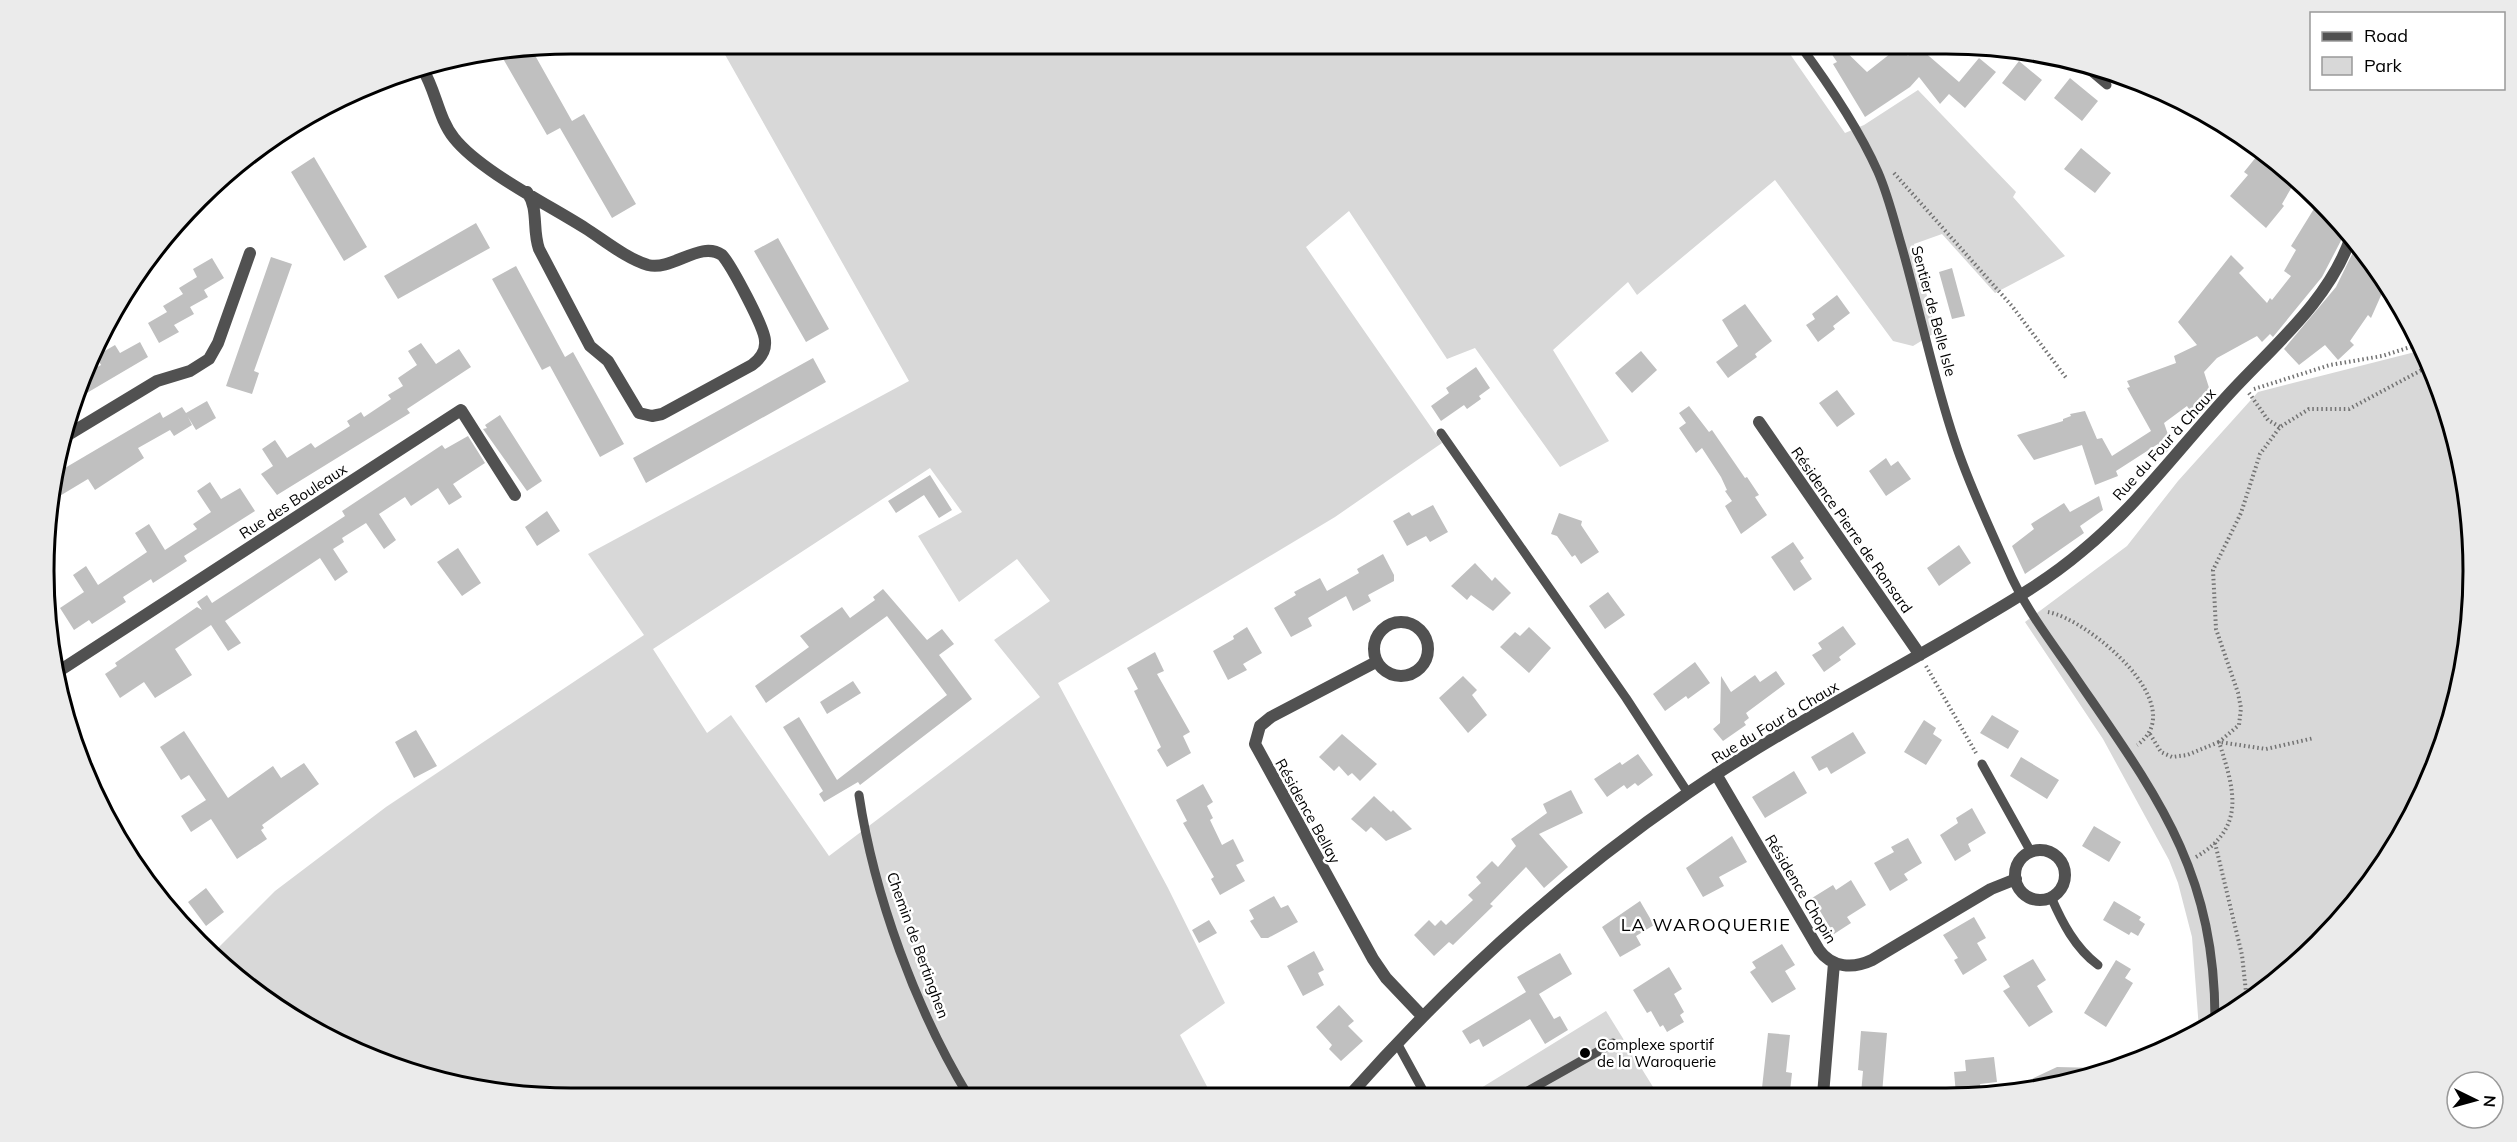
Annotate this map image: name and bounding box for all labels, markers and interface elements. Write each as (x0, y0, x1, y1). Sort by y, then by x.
legend (2310, 12, 2505, 90)
text: Road (2364, 24, 2408, 47)
text: Park (2364, 54, 2403, 77)
street label: Sentier de Belle Isle (1907, 244, 1961, 378)
street label: Rue du Four à Chaux (2108, 384, 2220, 504)
street label: Résidence Pierre de Ronsard (1787, 443, 1917, 617)
street label: Rue des Bouleaux (236, 459, 350, 543)
street label: Rue du Four à Chaux (1708, 677, 1842, 767)
street label: Résidence Bellay (1271, 755, 1345, 867)
street label: Résidence Chopin (1761, 831, 1841, 947)
street label: Chemin de Bertinghen (883, 869, 953, 1021)
district label: LA WAROQUERIE (1621, 913, 1791, 936)
place label: Complexe sportif de la Waroquerie (1597, 1035, 1716, 1071)
marker: Complexe sportif de la Waroquerie (1578, 1046, 1592, 1060)
north arrow (2445, 1070, 2505, 1130)
text: N (2479, 1094, 2500, 1108)

